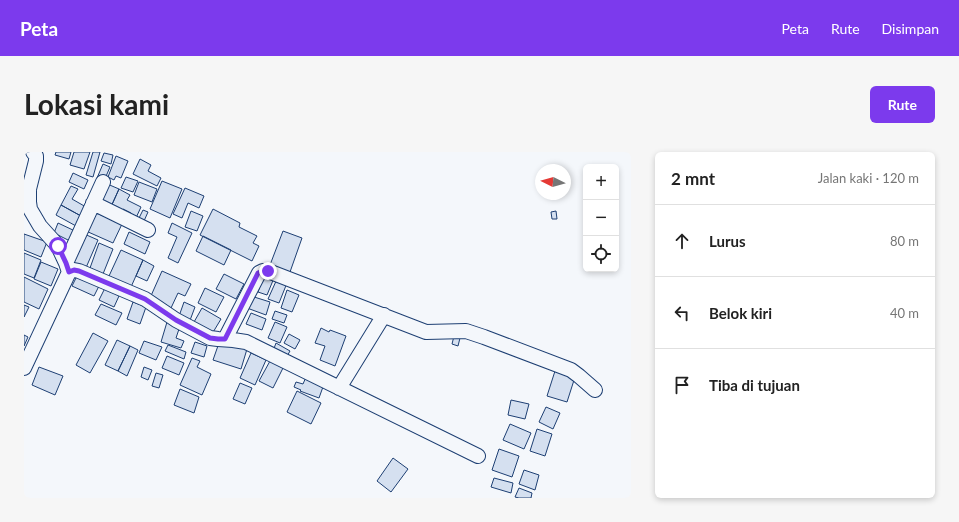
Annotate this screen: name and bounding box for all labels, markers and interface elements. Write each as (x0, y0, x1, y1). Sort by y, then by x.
text: Peta (20, 17, 58, 40)
text: Peta (782, 20, 809, 37)
text: Rute (831, 20, 860, 37)
text: Disimpan (882, 20, 939, 37)
button: Rute (870, 86, 935, 123)
text: Lokasi kami (24, 87, 169, 121)
north arrow (535, 164, 571, 200)
map controls (583, 164, 619, 272)
button: + (583, 164, 619, 200)
text: 2 mnt (671, 168, 715, 189)
text: Jalan kaki · 120 m (818, 170, 919, 186)
button: − (583, 200, 619, 236)
icon: ahead (671, 230, 693, 252)
text: Lurus (709, 232, 746, 250)
text: 80 m (890, 233, 919, 249)
button: locate (583, 236, 619, 272)
route start (49, 237, 67, 255)
route end (259, 262, 277, 280)
icon: left (671, 302, 693, 324)
text: Belok kiri (709, 304, 772, 322)
text: 40 m (890, 305, 919, 321)
icon: arrive (671, 374, 693, 396)
text: Tiba di tujuan (709, 376, 800, 394)

